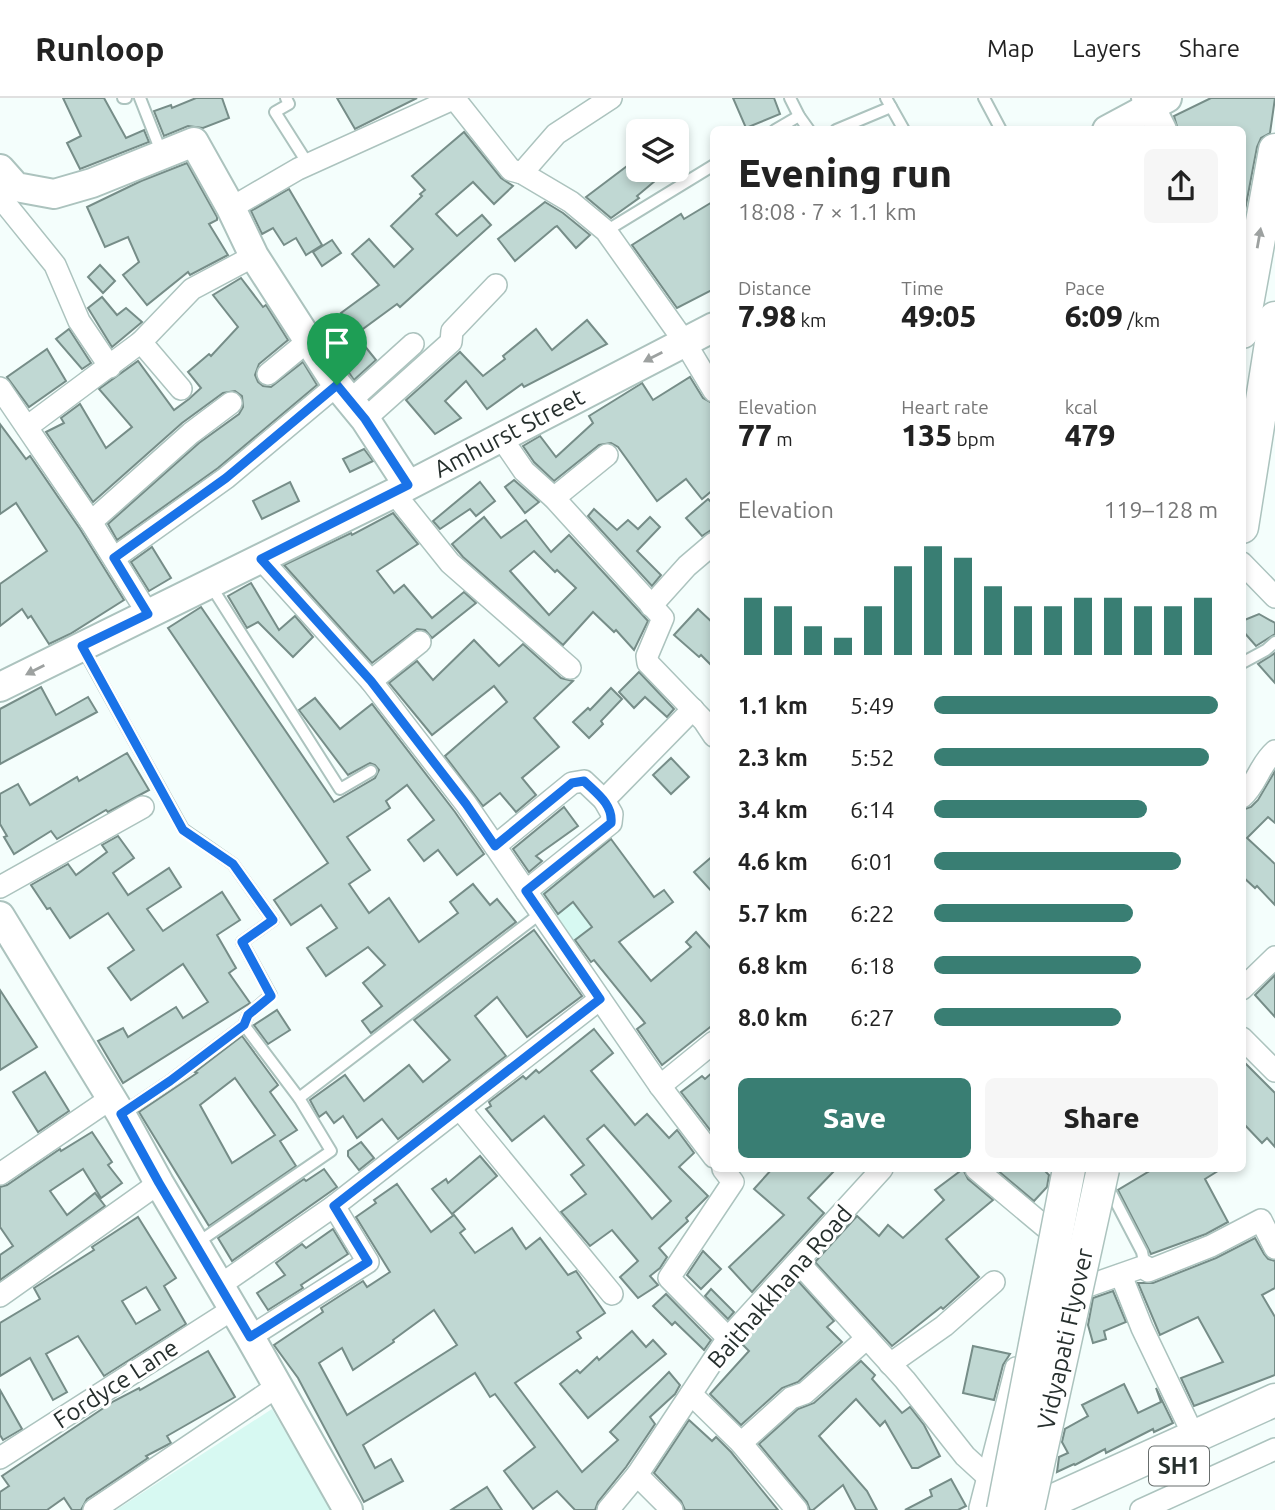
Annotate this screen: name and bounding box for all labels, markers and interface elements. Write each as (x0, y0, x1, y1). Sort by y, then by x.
text: Runloop (35, 30, 165, 67)
text: Map (987, 35, 1034, 62)
text: Layers (1072, 35, 1141, 62)
text: Share (1179, 35, 1240, 62)
map controls (626, 119, 689, 182)
button: layers (626, 119, 689, 182)
button: share (1144, 149, 1218, 223)
text: Evening run (738, 152, 952, 194)
text: 18:08 · 7 × 1.1 km (738, 199, 917, 224)
one-way arrow (1254, 227, 1265, 249)
text: Distance (738, 277, 812, 299)
text: Time (901, 277, 944, 299)
text: Pace (1065, 277, 1105, 299)
text: 7.98 (738, 299, 796, 333)
text: 49:05 (901, 299, 976, 333)
text: 6:09 (1065, 299, 1123, 333)
text: km (796, 309, 826, 331)
text: /km (1123, 309, 1160, 331)
pin (307, 313, 367, 385)
icon: arrive (318, 324, 356, 362)
one-way arrow (643, 351, 663, 363)
street label: Amhurst Street (429, 382, 589, 483)
text: Elevation (738, 396, 817, 418)
text: Heart rate (901, 396, 989, 418)
text: kcal (1065, 396, 1097, 418)
text: 77 (738, 418, 772, 452)
text: 135 (901, 418, 952, 452)
text: 479 (1065, 418, 1115, 452)
text: m (772, 428, 793, 450)
text: bpm (952, 428, 995, 450)
text: Elevation (738, 497, 834, 522)
text: 119–128 m (1104, 497, 1218, 522)
one-way arrow (25, 664, 45, 675)
text: 1.1 km (738, 693, 808, 718)
text: 5:49 (850, 693, 895, 718)
text: 2.3 km (738, 745, 808, 770)
text: 5:52 (850, 745, 895, 770)
text: 3.4 km (738, 797, 808, 822)
text: 6:14 (850, 797, 895, 822)
text: 4.6 km (738, 849, 808, 874)
text: 6:01 (850, 849, 895, 874)
text: 5.7 km (738, 901, 808, 926)
text: 6:22 (850, 901, 895, 926)
text: 6.8 km (738, 953, 808, 978)
text: 6:18 (850, 953, 895, 978)
text: 8.0 km (738, 1005, 808, 1030)
text: 6:27 (850, 1005, 895, 1030)
button: Save (738, 1078, 971, 1158)
button: Share (985, 1078, 1218, 1158)
street label: Baithakkhana Road (702, 1200, 857, 1373)
street label: Vidyapati Flyover (1032, 1246, 1098, 1432)
street label: Fordyce Lane (49, 1333, 183, 1434)
road number: SH1 (1149, 1446, 1209, 1485)

